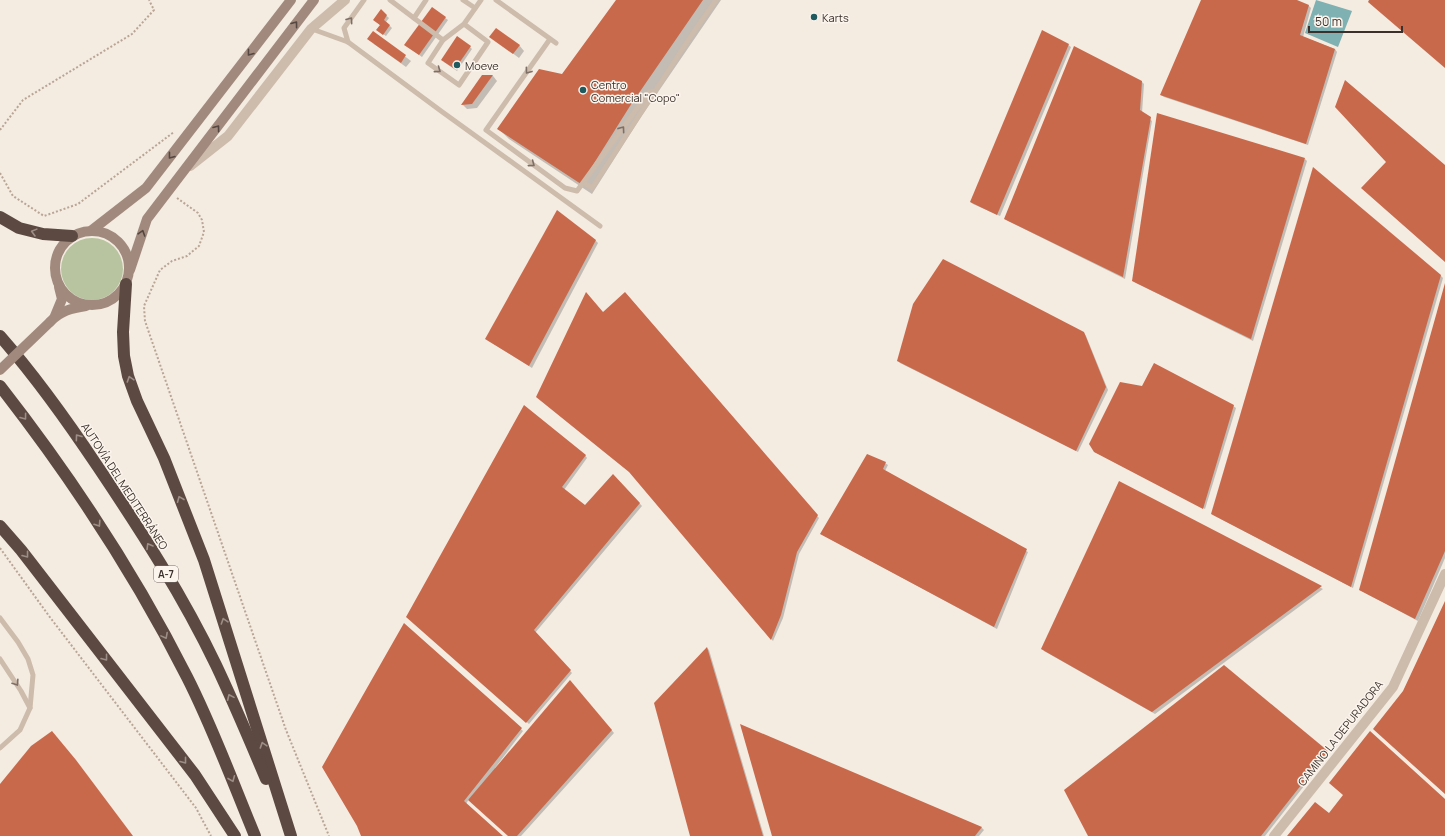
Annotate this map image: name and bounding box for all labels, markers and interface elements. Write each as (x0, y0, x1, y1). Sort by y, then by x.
scale bar (1309, 8, 1402, 34)
place label: Karts (822, 10, 849, 25)
marker: Karts (809, 12, 819, 22)
text: 50 m (1315, 13, 1342, 30)
one-way arrow (345, 17, 352, 24)
one-way arrow (291, 21, 298, 28)
one-way arrow (248, 49, 255, 56)
place label: Moeve (465, 58, 499, 73)
marker: Moeve (452, 60, 462, 70)
one-way arrow (434, 65, 441, 73)
one-way arrow (525, 67, 533, 74)
place label: Centro Comercial "Copo" (591, 77, 680, 105)
marker: Centro Comercial "Copo" (578, 85, 588, 95)
one-way arrow (212, 125, 219, 132)
one-way arrow (617, 126, 625, 133)
one-way arrow (169, 152, 176, 159)
one-way arrow (528, 159, 535, 167)
one-way arrow (31, 228, 38, 237)
one-way arrow (138, 230, 146, 237)
one-way arrow (126, 376, 135, 383)
one-way arrow (19, 413, 26, 420)
street label: AUTOVÍA DEL MEDITERRÁNEO (78, 420, 172, 552)
one-way arrow (75, 434, 82, 441)
one-way arrow (177, 496, 185, 504)
one-way arrow (93, 520, 101, 527)
one-way arrow (146, 543, 153, 550)
one-way arrow (21, 551, 28, 558)
road number: A-7 (154, 566, 178, 582)
one-way arrow (220, 618, 228, 625)
one-way arrow (160, 631, 167, 639)
one-way arrow (100, 654, 107, 661)
street label: CAMINO LA DEPURADORA (1294, 677, 1386, 789)
one-way arrow (11, 679, 19, 686)
one-way arrow (227, 693, 235, 701)
one-way arrow (259, 742, 268, 749)
one-way arrow (180, 757, 187, 764)
one-way arrow (227, 775, 235, 782)

